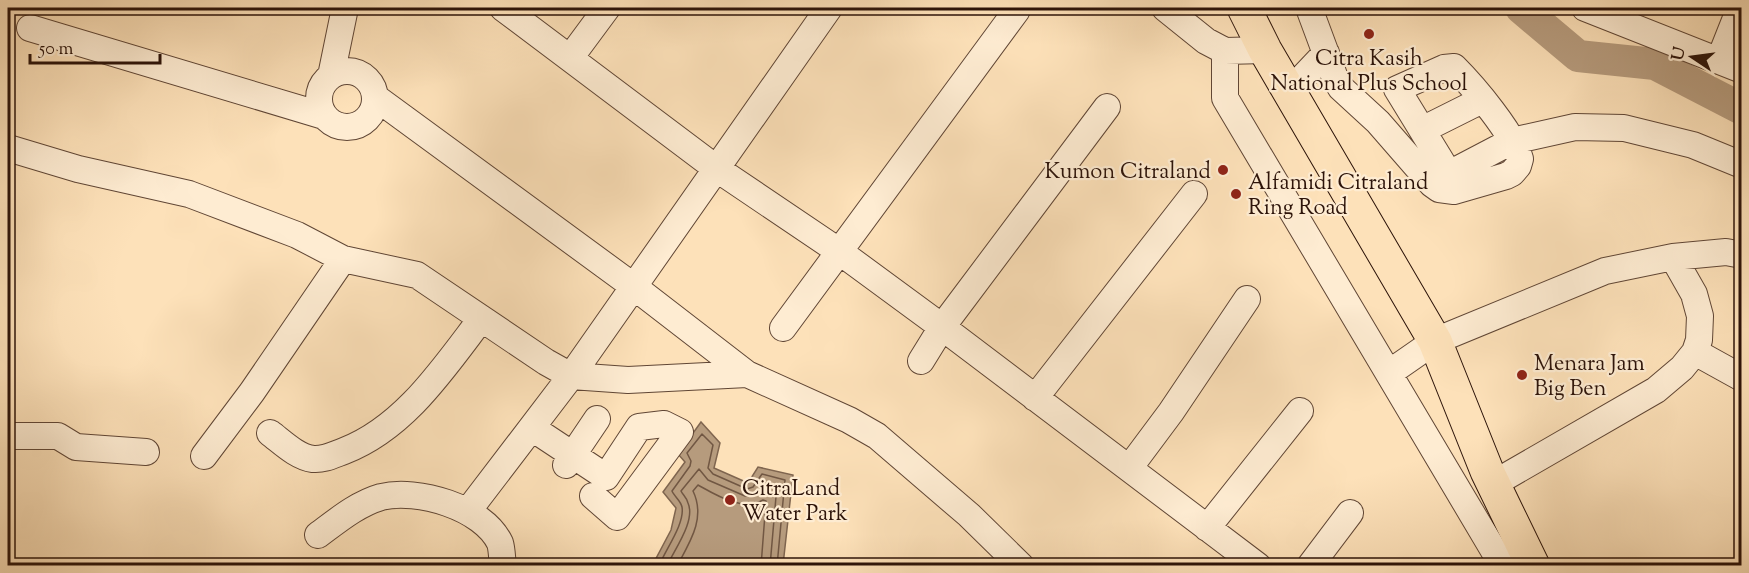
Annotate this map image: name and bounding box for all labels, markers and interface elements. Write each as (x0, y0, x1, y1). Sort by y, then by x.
scale bar (30, 27, 160, 65)
marker: Citra Kasih National Plus School (1362, 27, 1376, 41)
north arrow (1662, 27, 1722, 87)
text: 50 m (38, 37, 74, 63)
place label: Citra Kasih National Plus School (1270, 44, 1468, 101)
text: U (1667, 44, 1693, 63)
place label: Kumon Citraland (1044, 157, 1211, 189)
marker: Kumon Citraland (1216, 163, 1230, 177)
place label: Alfamidi Citraland Ring Road (1248, 168, 1428, 225)
marker: Alfamidi Citraland Ring Road (1229, 187, 1243, 201)
place label: Menara Jam Big Ben (1534, 349, 1645, 406)
marker: Menara Jam Big Ben (1515, 368, 1529, 382)
place label: CitraLand Water Park (742, 474, 848, 531)
marker: CitraLand Water Park (723, 493, 737, 507)

